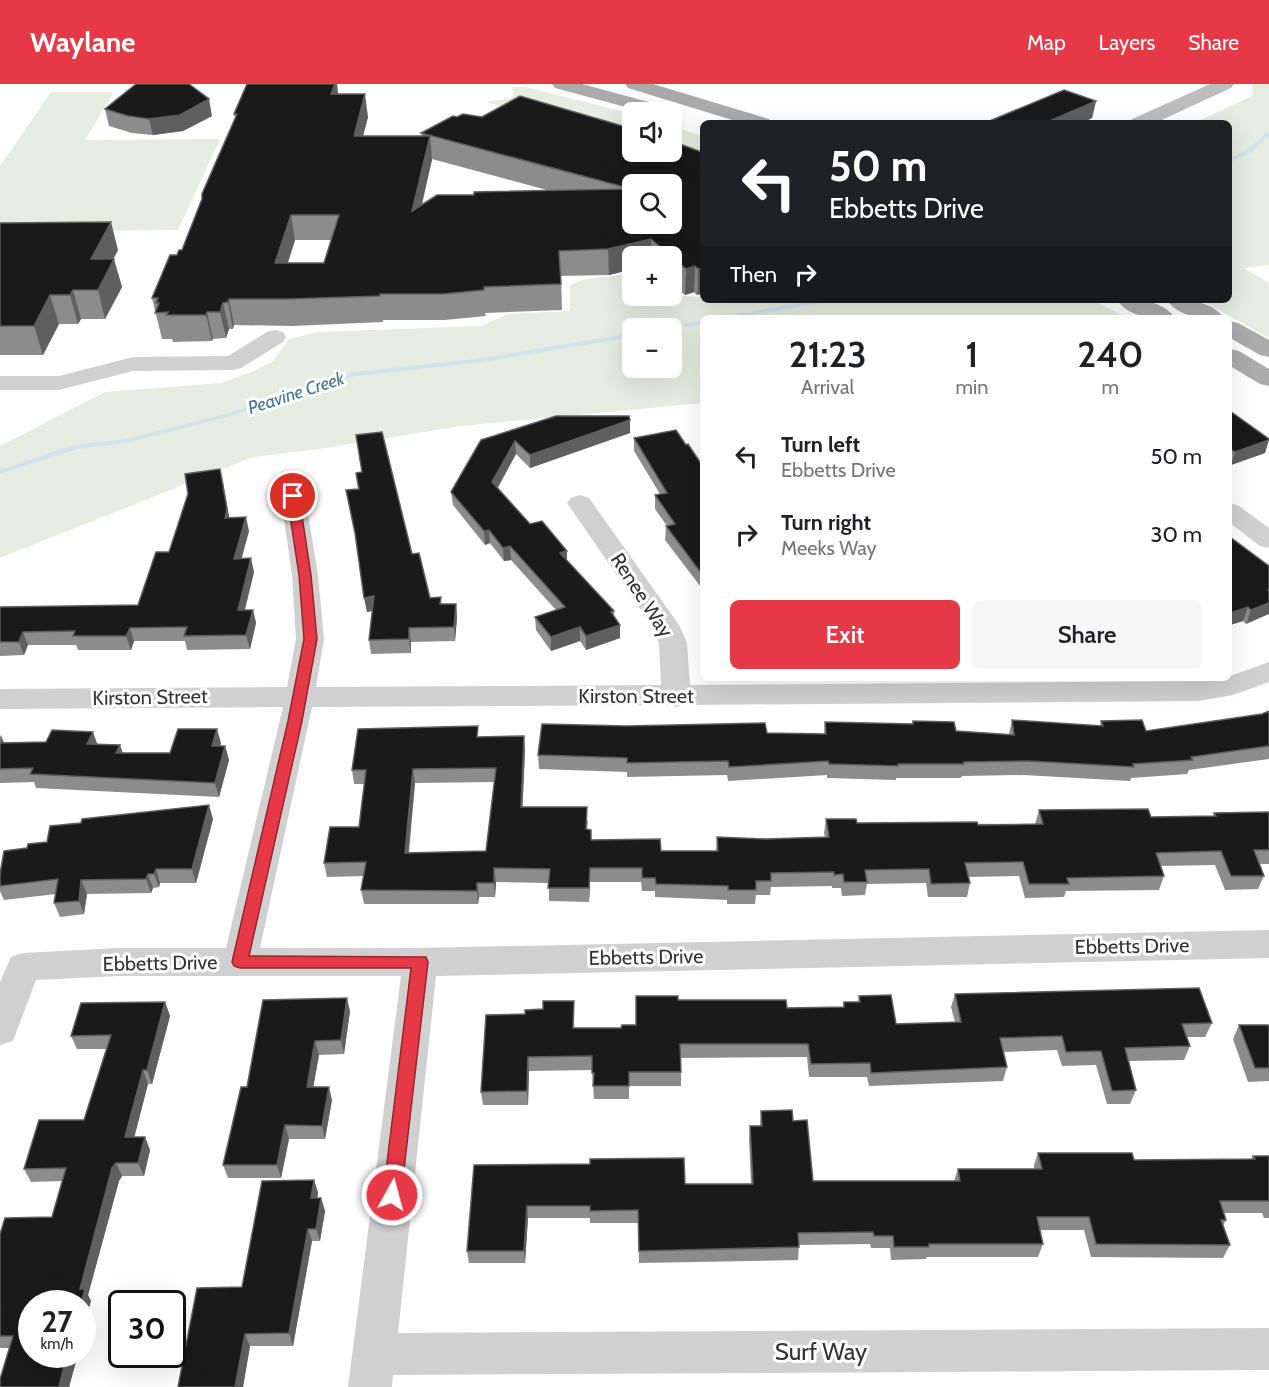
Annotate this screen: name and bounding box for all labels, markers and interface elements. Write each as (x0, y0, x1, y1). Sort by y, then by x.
text: Waylane (30, 25, 136, 59)
text: Map (1027, 30, 1066, 55)
text: Layers (1099, 30, 1155, 55)
text: Share (1188, 30, 1239, 55)
map controls (622, 102, 682, 378)
button: sound (622, 102, 682, 162)
text: 50 m (829, 140, 927, 192)
icon: left (730, 144, 808, 222)
button: search (622, 174, 682, 234)
text: Ebbetts Drive (829, 192, 984, 225)
button: + (622, 246, 682, 306)
icon: right (789, 258, 822, 291)
text: Then (730, 261, 777, 288)
button: − (622, 318, 682, 378)
text: 21:23 (789, 332, 867, 376)
text: 1 (966, 332, 978, 376)
text: 240 (1077, 332, 1143, 376)
water label: Peavine Creek (245, 367, 348, 419)
text: Arrival (801, 375, 854, 399)
text: min (955, 375, 988, 399)
text: m (1101, 375, 1119, 399)
text: Turn left (781, 431, 860, 458)
icon: left (730, 440, 763, 473)
text: 50 m (1150, 443, 1202, 470)
text: Ebbetts Drive (781, 458, 896, 482)
pin (267, 470, 318, 521)
icon: arrive (276, 479, 309, 512)
text: Turn right (781, 509, 871, 536)
icon: right (730, 518, 763, 551)
text: 30 m (1150, 521, 1202, 548)
text: Meeks Way (781, 536, 877, 560)
street label: Renee Way (606, 548, 678, 642)
button: Exit (730, 600, 960, 669)
button: Share (972, 600, 1202, 669)
street label: Kirston Street (92, 684, 208, 710)
street label: Kirston Street (578, 684, 694, 708)
street label: Ebbetts Drive (1074, 933, 1190, 959)
street label: Ebbetts Drive (588, 944, 704, 970)
street label: Ebbetts Drive (102, 950, 218, 976)
position arrow (360, 1163, 424, 1227)
speed limit sign: 30 (108, 1290, 186, 1368)
text: 27 (41, 1303, 73, 1340)
text: km/h (41, 1335, 73, 1353)
street label: Surf Way (775, 1337, 867, 1366)

